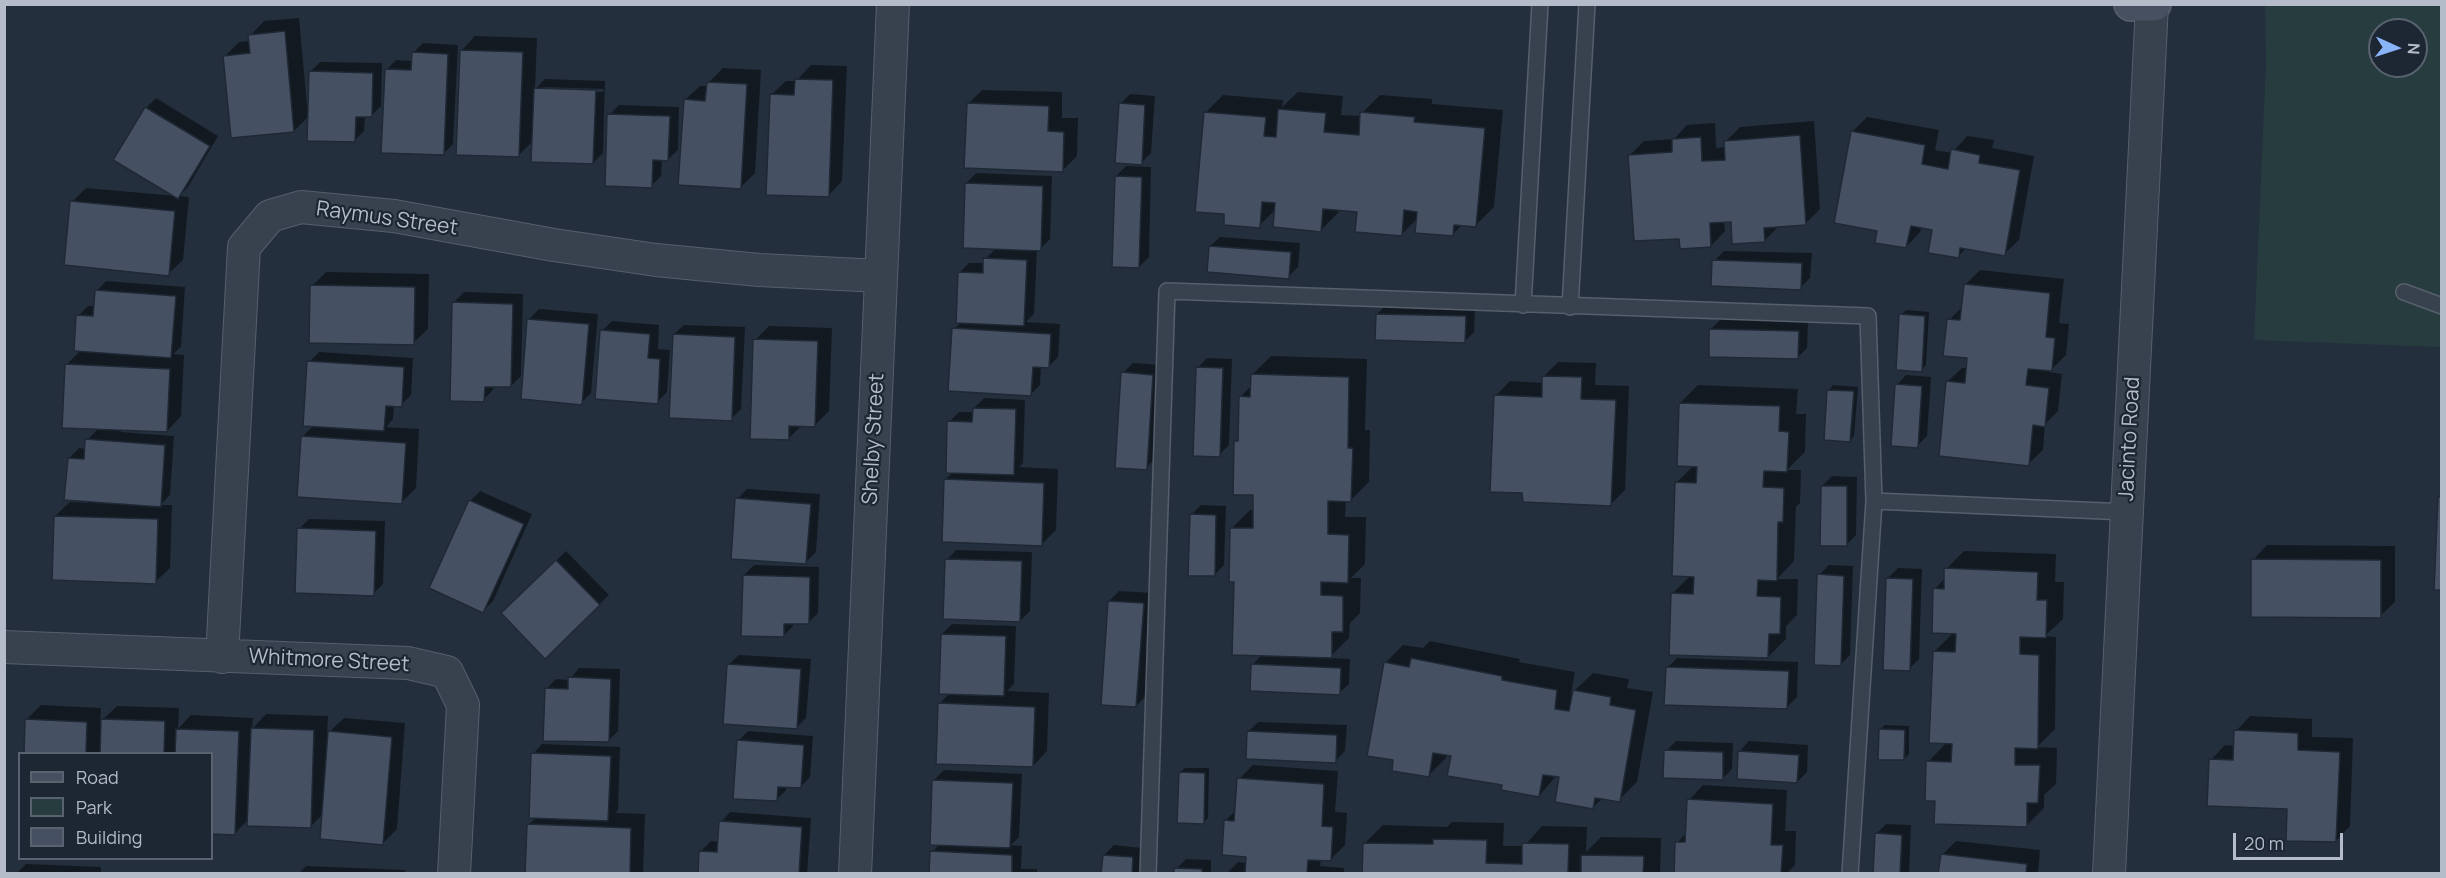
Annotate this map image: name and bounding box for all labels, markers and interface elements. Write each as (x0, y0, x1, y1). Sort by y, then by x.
north arrow (2368, 18, 2428, 78)
text: N (2403, 43, 2425, 55)
street label: Raymus Street (315, 197, 459, 241)
street label: Shelby Street (858, 373, 890, 505)
street label: Jacinto Road (2114, 376, 2146, 502)
street label: Whitmore Street (248, 644, 410, 678)
legend (18, 752, 213, 860)
text: Road (76, 765, 119, 789)
text: Park (76, 795, 112, 819)
scale bar (2236, 821, 2346, 859)
text: Building (76, 825, 142, 849)
text: 20 m (2244, 831, 2284, 855)

